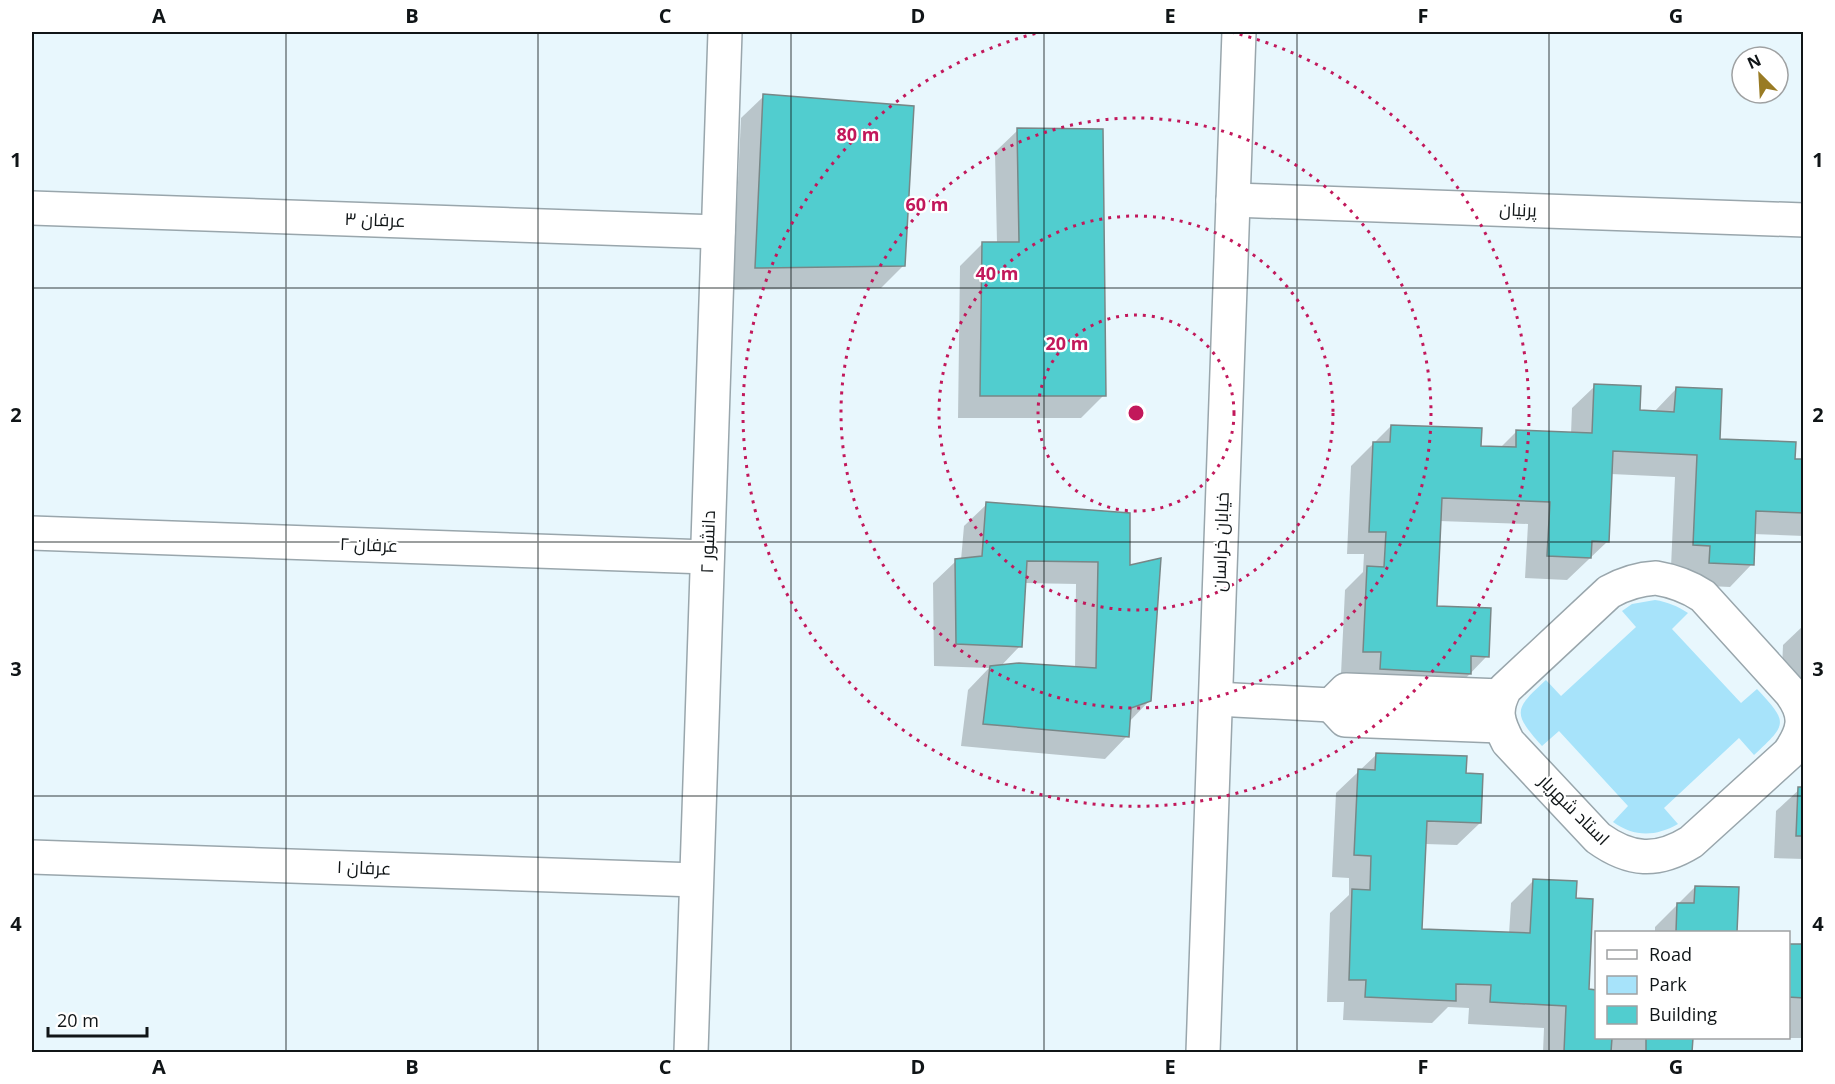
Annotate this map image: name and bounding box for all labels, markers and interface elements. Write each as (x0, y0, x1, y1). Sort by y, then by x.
text: A (152, 2, 166, 29)
text: B (405, 2, 419, 29)
text: C (659, 2, 672, 29)
text: D (911, 2, 925, 29)
text: E (1164, 2, 1176, 29)
text: F (1418, 2, 1428, 29)
text: G (1669, 2, 1683, 29)
north arrow (1730, 45, 1790, 105)
text: N (1743, 49, 1764, 74)
text: 80 m (837, 122, 879, 146)
text: 1 (10, 146, 22, 173)
text: 1 (1812, 146, 1824, 173)
text: 60 m (906, 192, 948, 216)
street label: پرنیان (1499, 196, 1537, 223)
street label: عرفان ۳ (344, 206, 406, 232)
text: 40 m (976, 261, 1018, 285)
text: 20 m (1046, 331, 1088, 355)
text: 2 (10, 401, 22, 428)
text: 2 (1812, 401, 1824, 428)
centre of rings (1126, 403, 1146, 423)
street label: خیابان خراسان (1206, 492, 1234, 592)
street label: دانشور ۲ (694, 510, 720, 574)
street label: عرفان ۲ (339, 531, 399, 557)
text: 3 (10, 655, 22, 682)
text: 3 (1812, 655, 1824, 682)
street label: استاد شهریار (1533, 768, 1615, 850)
street label: عرفان ۱ (336, 854, 392, 880)
text: 4 (10, 910, 22, 937)
text: 4 (1812, 910, 1824, 937)
legend (1595, 931, 1790, 1039)
text: Road (1649, 942, 1692, 966)
text: Park (1649, 972, 1687, 996)
scale bar (48, 1000, 147, 1038)
text: Building (1649, 1002, 1717, 1026)
text: 20 m (57, 1008, 99, 1032)
text: A (152, 1053, 166, 1080)
text: B (405, 1053, 419, 1080)
text: C (659, 1053, 672, 1080)
text: D (911, 1053, 925, 1080)
text: E (1164, 1053, 1176, 1080)
text: F (1418, 1053, 1428, 1080)
text: G (1669, 1053, 1683, 1080)

